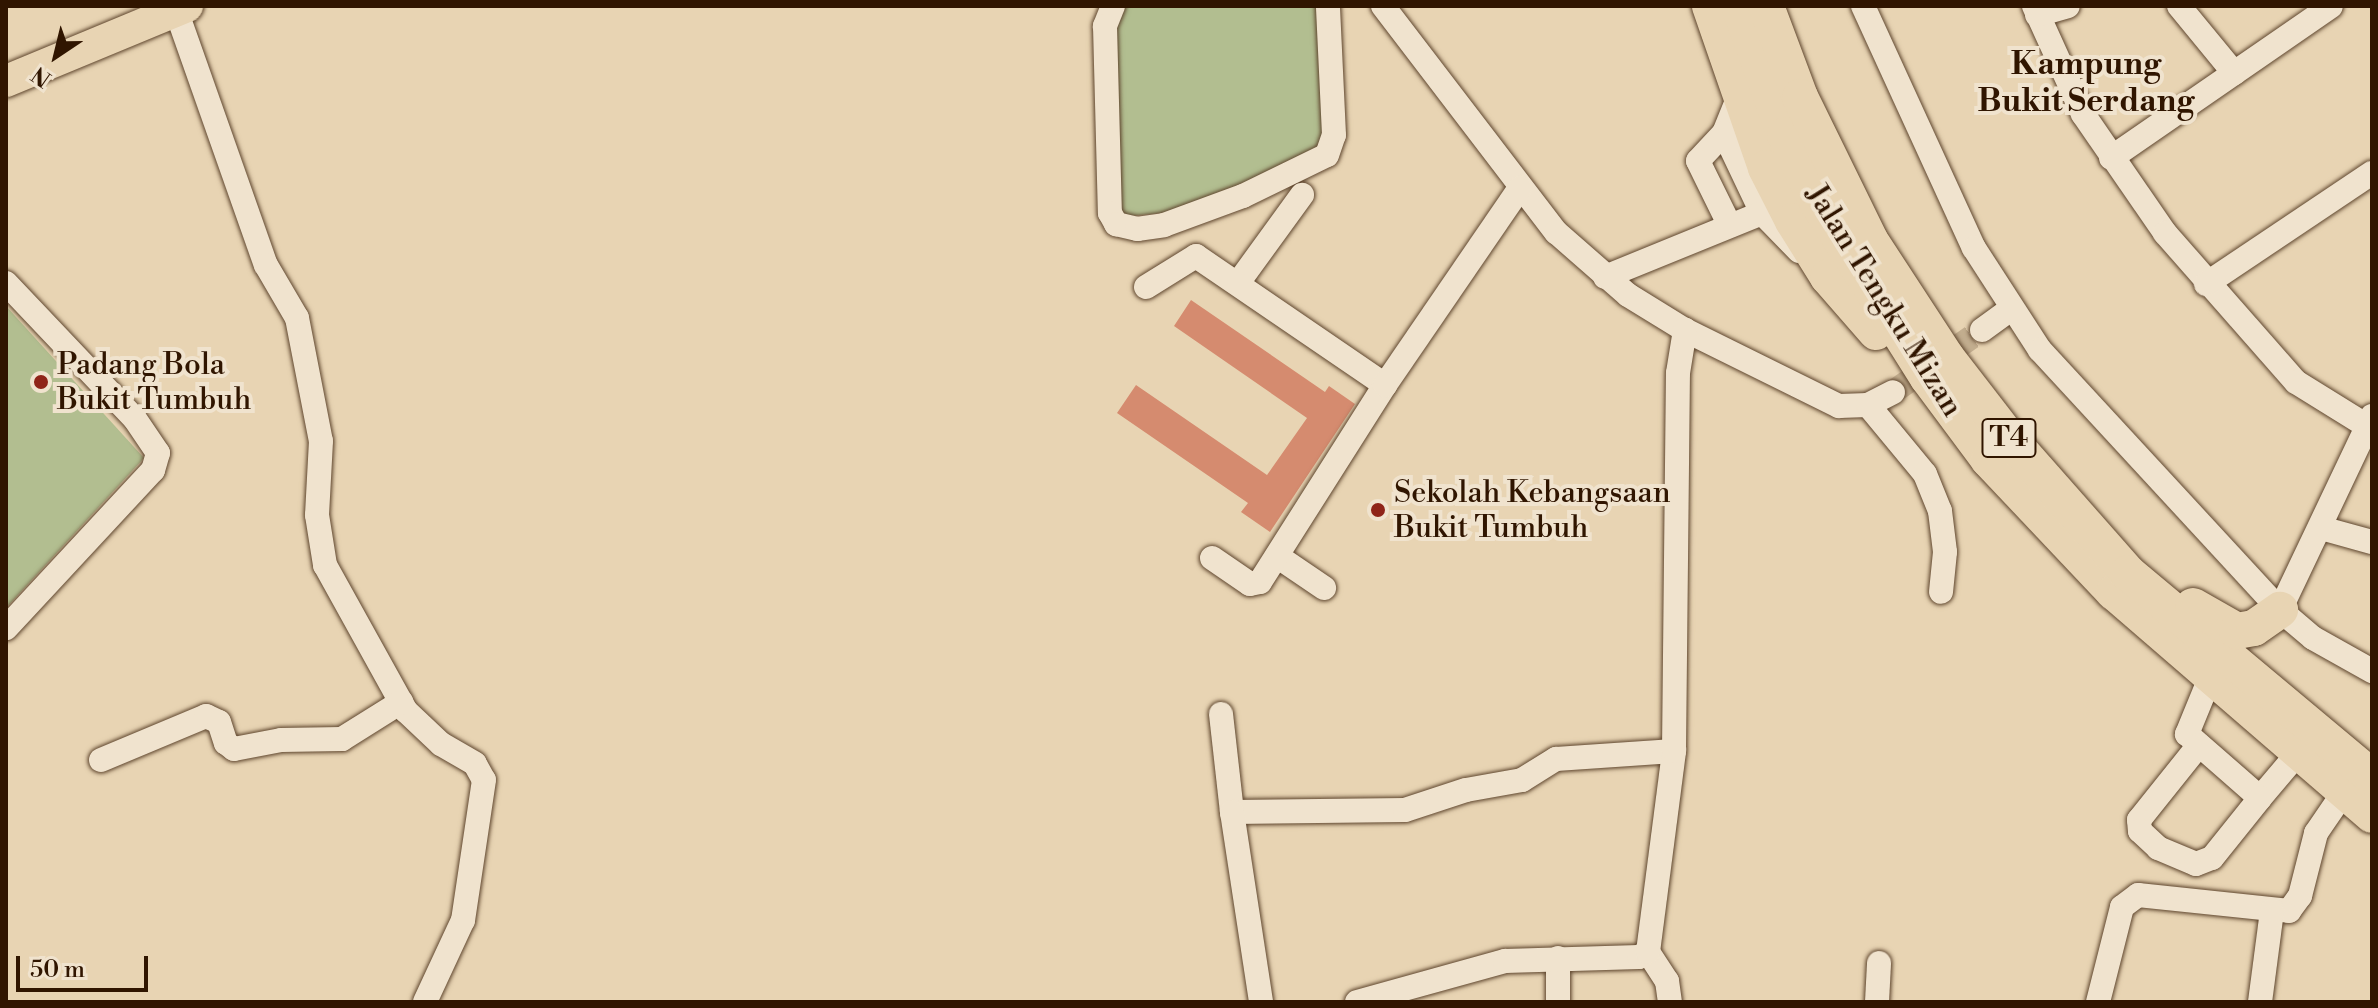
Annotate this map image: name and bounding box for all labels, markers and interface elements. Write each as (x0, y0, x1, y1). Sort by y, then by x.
north arrow (16, 16, 96, 96)
district label: Kampung Bukit Serdang (1978, 46, 2194, 121)
text: N (27, 60, 57, 92)
street label: Jalan Tengku Mizan (1798, 178, 1970, 424)
place label: Padang Bola Bukit Tumbuh (57, 347, 251, 418)
marker: Padang Bola Bukit Tumbuh (32, 373, 50, 391)
road number: T4 (1981, 414, 2037, 462)
place label: Sekolah Kebangsaan Bukit Tumbuh (1394, 475, 1671, 546)
marker: Sekolah Kebangsaan Bukit Tumbuh (1369, 501, 1387, 519)
scale bar (20, 940, 152, 990)
text: 50 m (30, 955, 85, 985)

